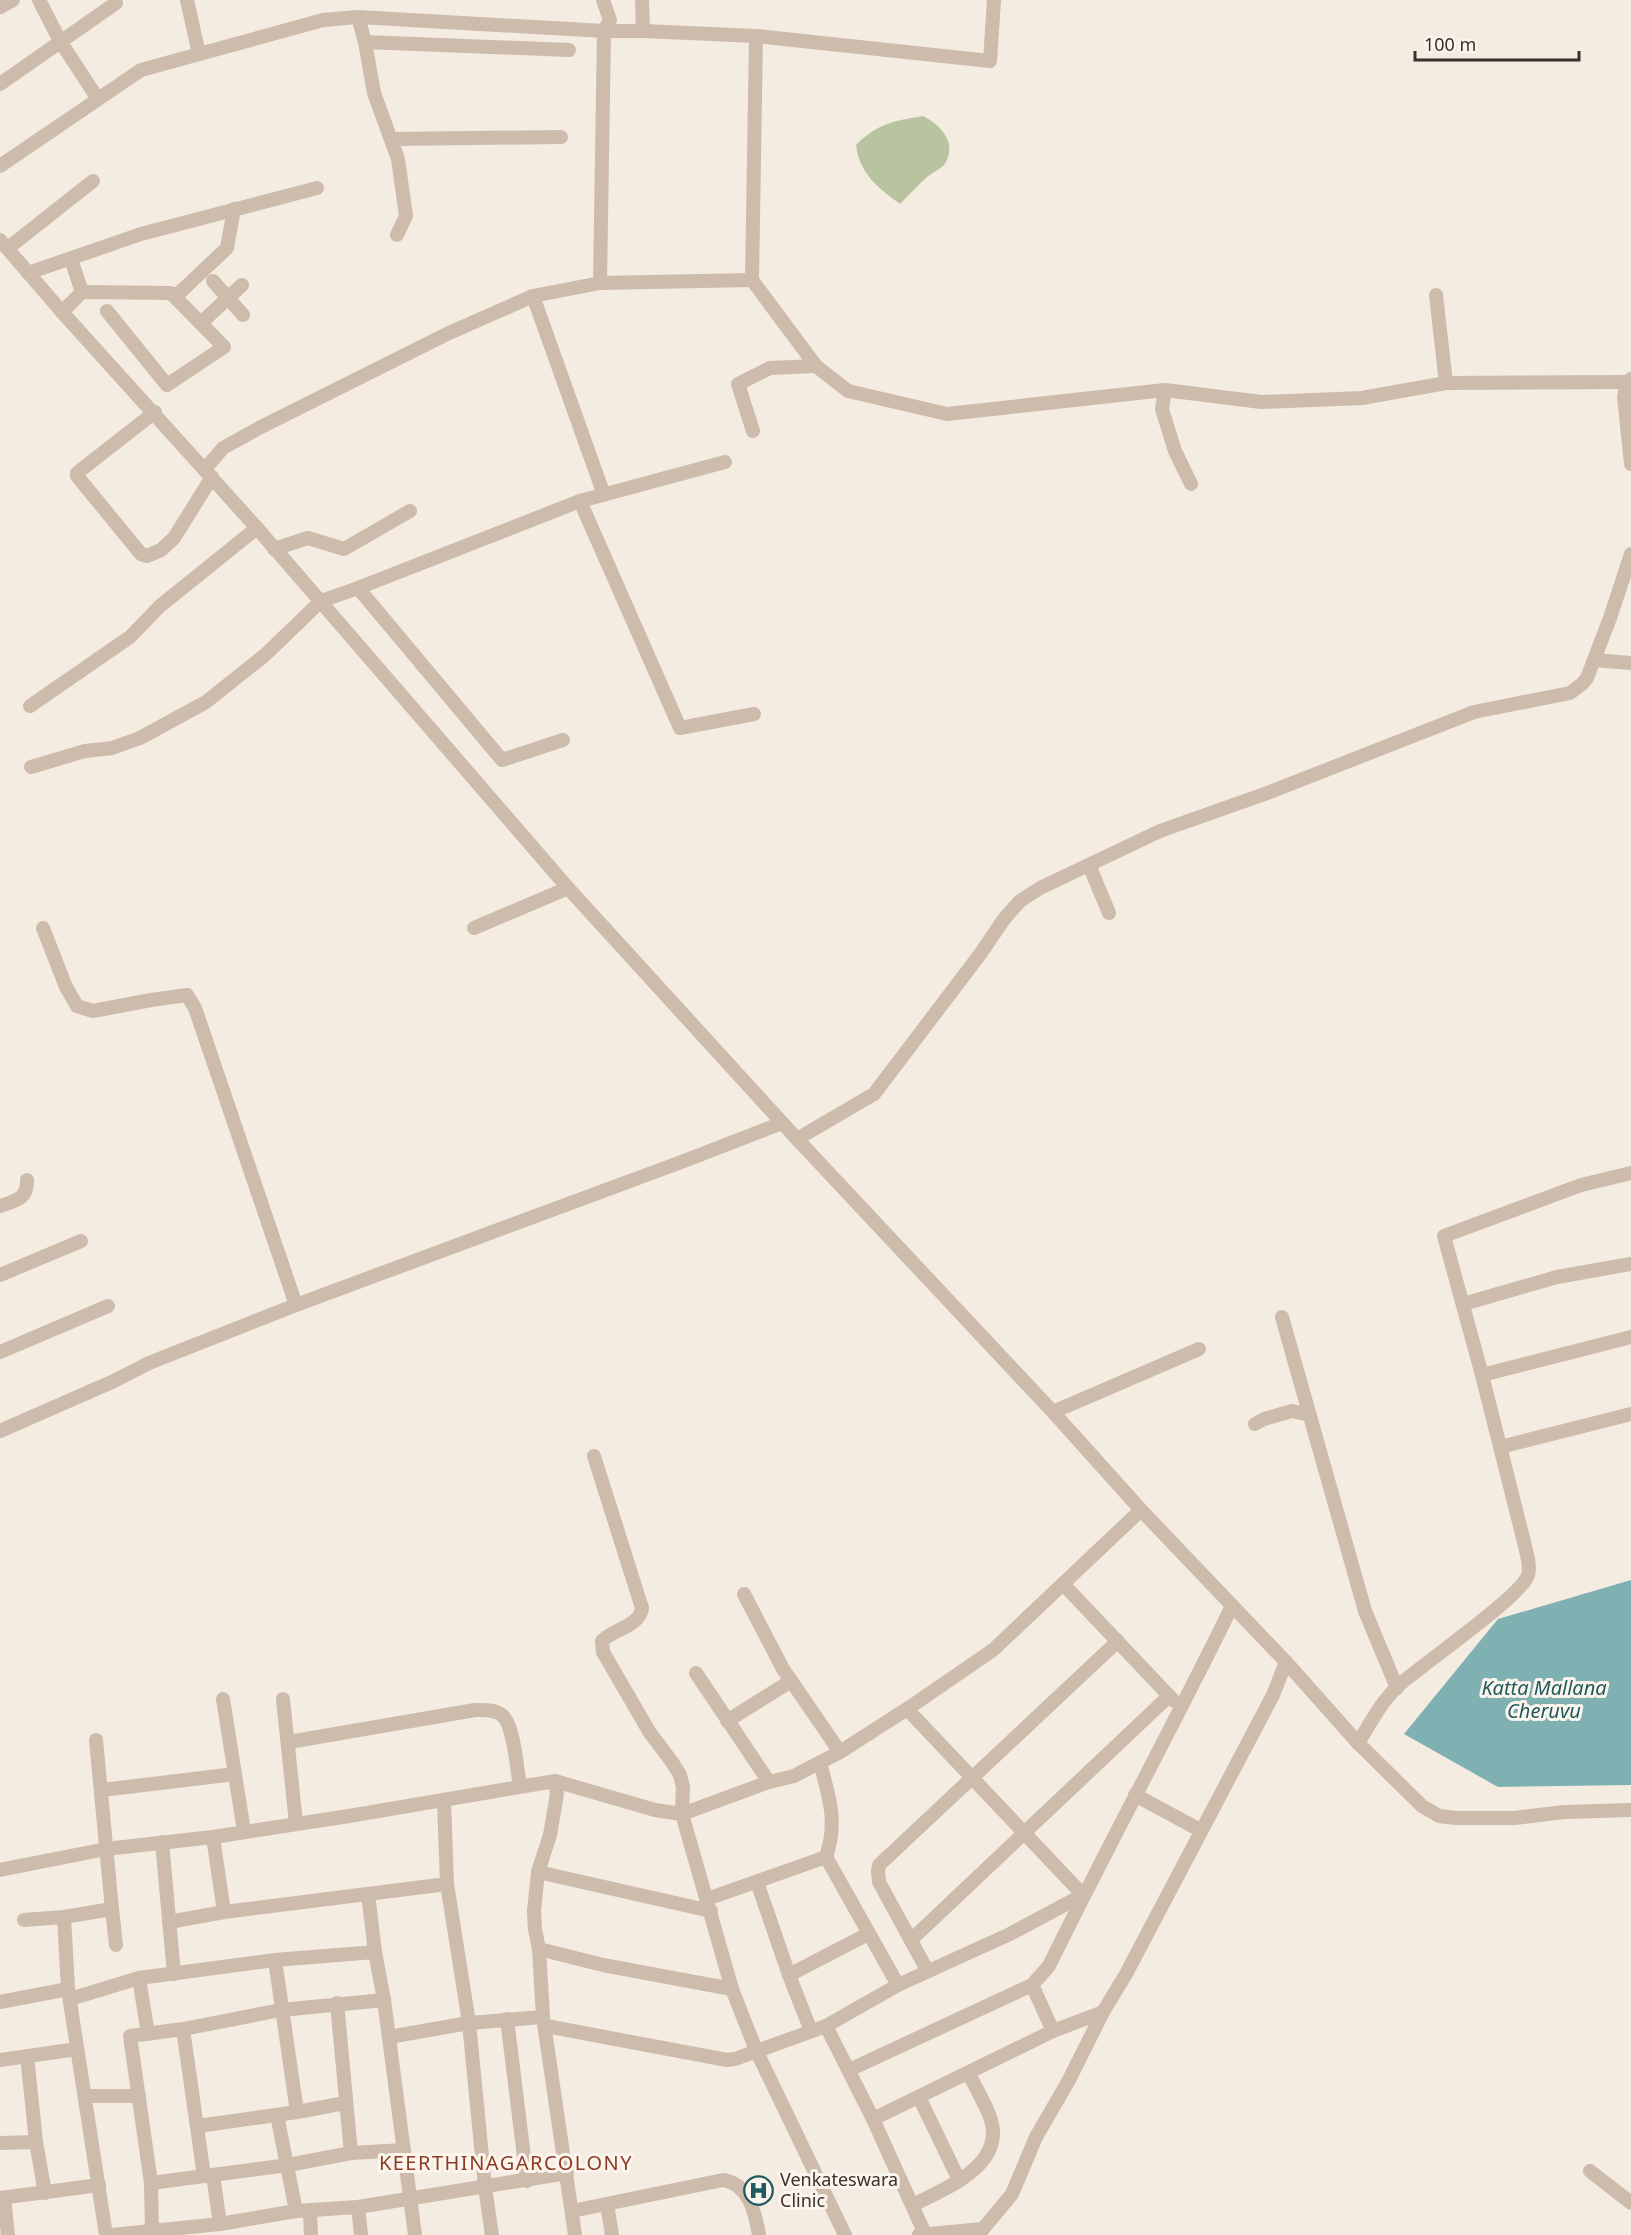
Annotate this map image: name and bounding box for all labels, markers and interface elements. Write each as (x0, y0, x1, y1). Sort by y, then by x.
scale bar (1415, 24, 1578, 62)
text: 100 m (1424, 32, 1476, 56)
water label: Katta Mallana Cheruvu (1481, 1674, 1607, 1724)
district label: KEERTHINAGARCOLONY (379, 2149, 633, 2176)
place label: Venkateswara Clinic (780, 2167, 898, 2212)
hospital icon: Venkateswara Clinic (743, 2174, 775, 2206)

